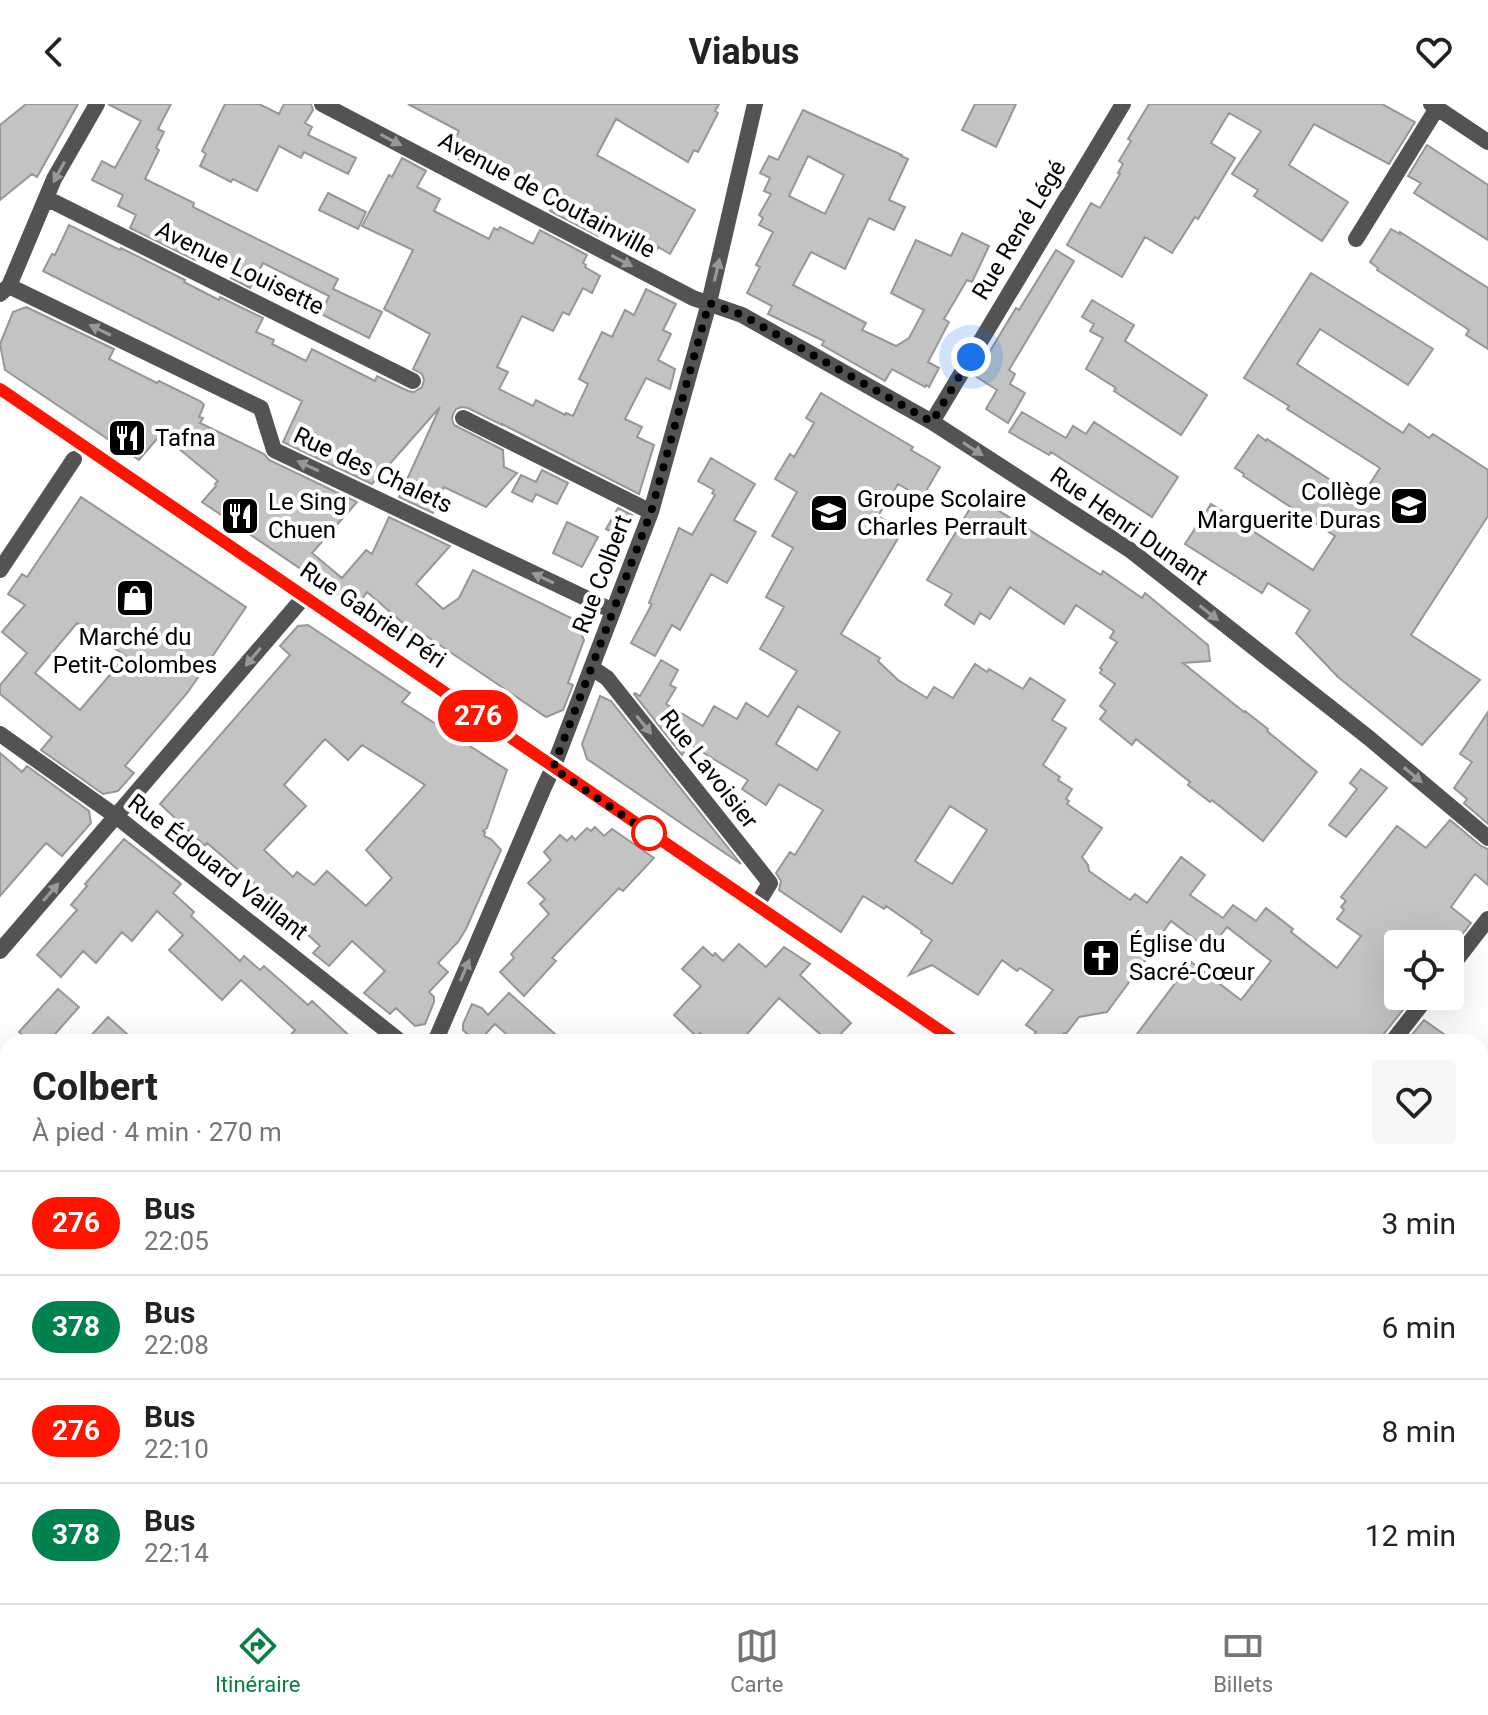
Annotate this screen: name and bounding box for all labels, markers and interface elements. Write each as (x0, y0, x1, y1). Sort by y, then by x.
icon: back (32, 30, 76, 74)
icon: heart (1412, 30, 1456, 74)
text: Viabus (688, 31, 800, 73)
street label: Avenue de Coutainville (434, 126, 660, 264)
one-way arrow (380, 134, 403, 147)
street label: Rue René Légé (966, 155, 1072, 305)
one-way arrow (52, 161, 66, 183)
street label: Avenue Louisette (151, 215, 329, 321)
one-way arrow (610, 254, 633, 267)
one-way arrow (711, 257, 724, 282)
one-way arrow (89, 323, 112, 337)
your location (951, 337, 991, 377)
restaurant icon: Tafna (106, 417, 148, 459)
street label: Rue des Chalets (289, 421, 457, 519)
place label: Tafna (155, 424, 216, 452)
one-way arrow (962, 441, 984, 456)
one-way arrow (296, 459, 320, 473)
street label: Rue Henri Dunant (1045, 461, 1213, 591)
place label: Collège Marguerite Duras (1197, 478, 1381, 534)
place label: Groupe Scolaire Charles Perrault (857, 485, 1028, 541)
school or university icon: Collège Marguerite Duras (1388, 485, 1430, 527)
place label: Le Sing Chuen (268, 488, 346, 544)
school or university icon: Groupe Scolaire Charles Perrault (808, 492, 850, 534)
restaurant icon: Le Sing Chuen (219, 495, 261, 537)
street label: Rue Colbert (567, 511, 637, 637)
street label: Rue Gabriel Péri (295, 556, 451, 674)
one-way arrow (531, 571, 554, 585)
shop icon: Marché du Petit-Colombes (114, 577, 156, 619)
one-way arrow (1199, 604, 1219, 620)
place label: Marché du Petit-Colombes (53, 623, 217, 679)
one-way arrow (245, 646, 262, 666)
line badge: 276 (432, 690, 524, 742)
text: 276 (454, 699, 502, 732)
street label: Rue Lavoisier (654, 704, 764, 834)
one-way arrow (635, 715, 652, 735)
one-way arrow (1402, 766, 1422, 783)
street label: Rue Édouard Vaillant (123, 788, 314, 946)
unlabelled marker (632, 816, 666, 850)
one-way arrow (42, 883, 59, 903)
place label: Église du Sacré-Cœur (1129, 930, 1255, 986)
map controls (1384, 930, 1464, 1010)
button: locate (1384, 930, 1464, 1010)
church icon: Église du Sacré-Cœur (1080, 937, 1122, 979)
one-way arrow (459, 958, 472, 982)
button: heart (1372, 1060, 1456, 1144)
text: Colbert (32, 1065, 158, 1109)
text: À pied · 4 min · 270 m (32, 1117, 282, 1147)
text: Bus (144, 1191, 195, 1226)
text: 276 (52, 1206, 100, 1239)
text: 3 min (1382, 1206, 1456, 1241)
text: 22:05 (144, 1226, 209, 1256)
text: Bus (144, 1295, 195, 1330)
text: 378 (52, 1310, 100, 1343)
text: 6 min (1382, 1310, 1456, 1345)
text: 22:08 (144, 1330, 209, 1360)
text: Bus (144, 1399, 195, 1434)
text: 276 (52, 1414, 100, 1447)
text: 8 min (1382, 1414, 1456, 1449)
text: 22:10 (144, 1434, 209, 1464)
text: Bus (144, 1503, 195, 1538)
text: 378 (52, 1518, 100, 1551)
text: 12 min (1365, 1518, 1456, 1553)
text: 22:14 (144, 1538, 209, 1568)
tab: Itinéraire (215, 1624, 300, 1697)
tab: Carte (730, 1624, 783, 1697)
tab: Billets (1213, 1624, 1273, 1697)

